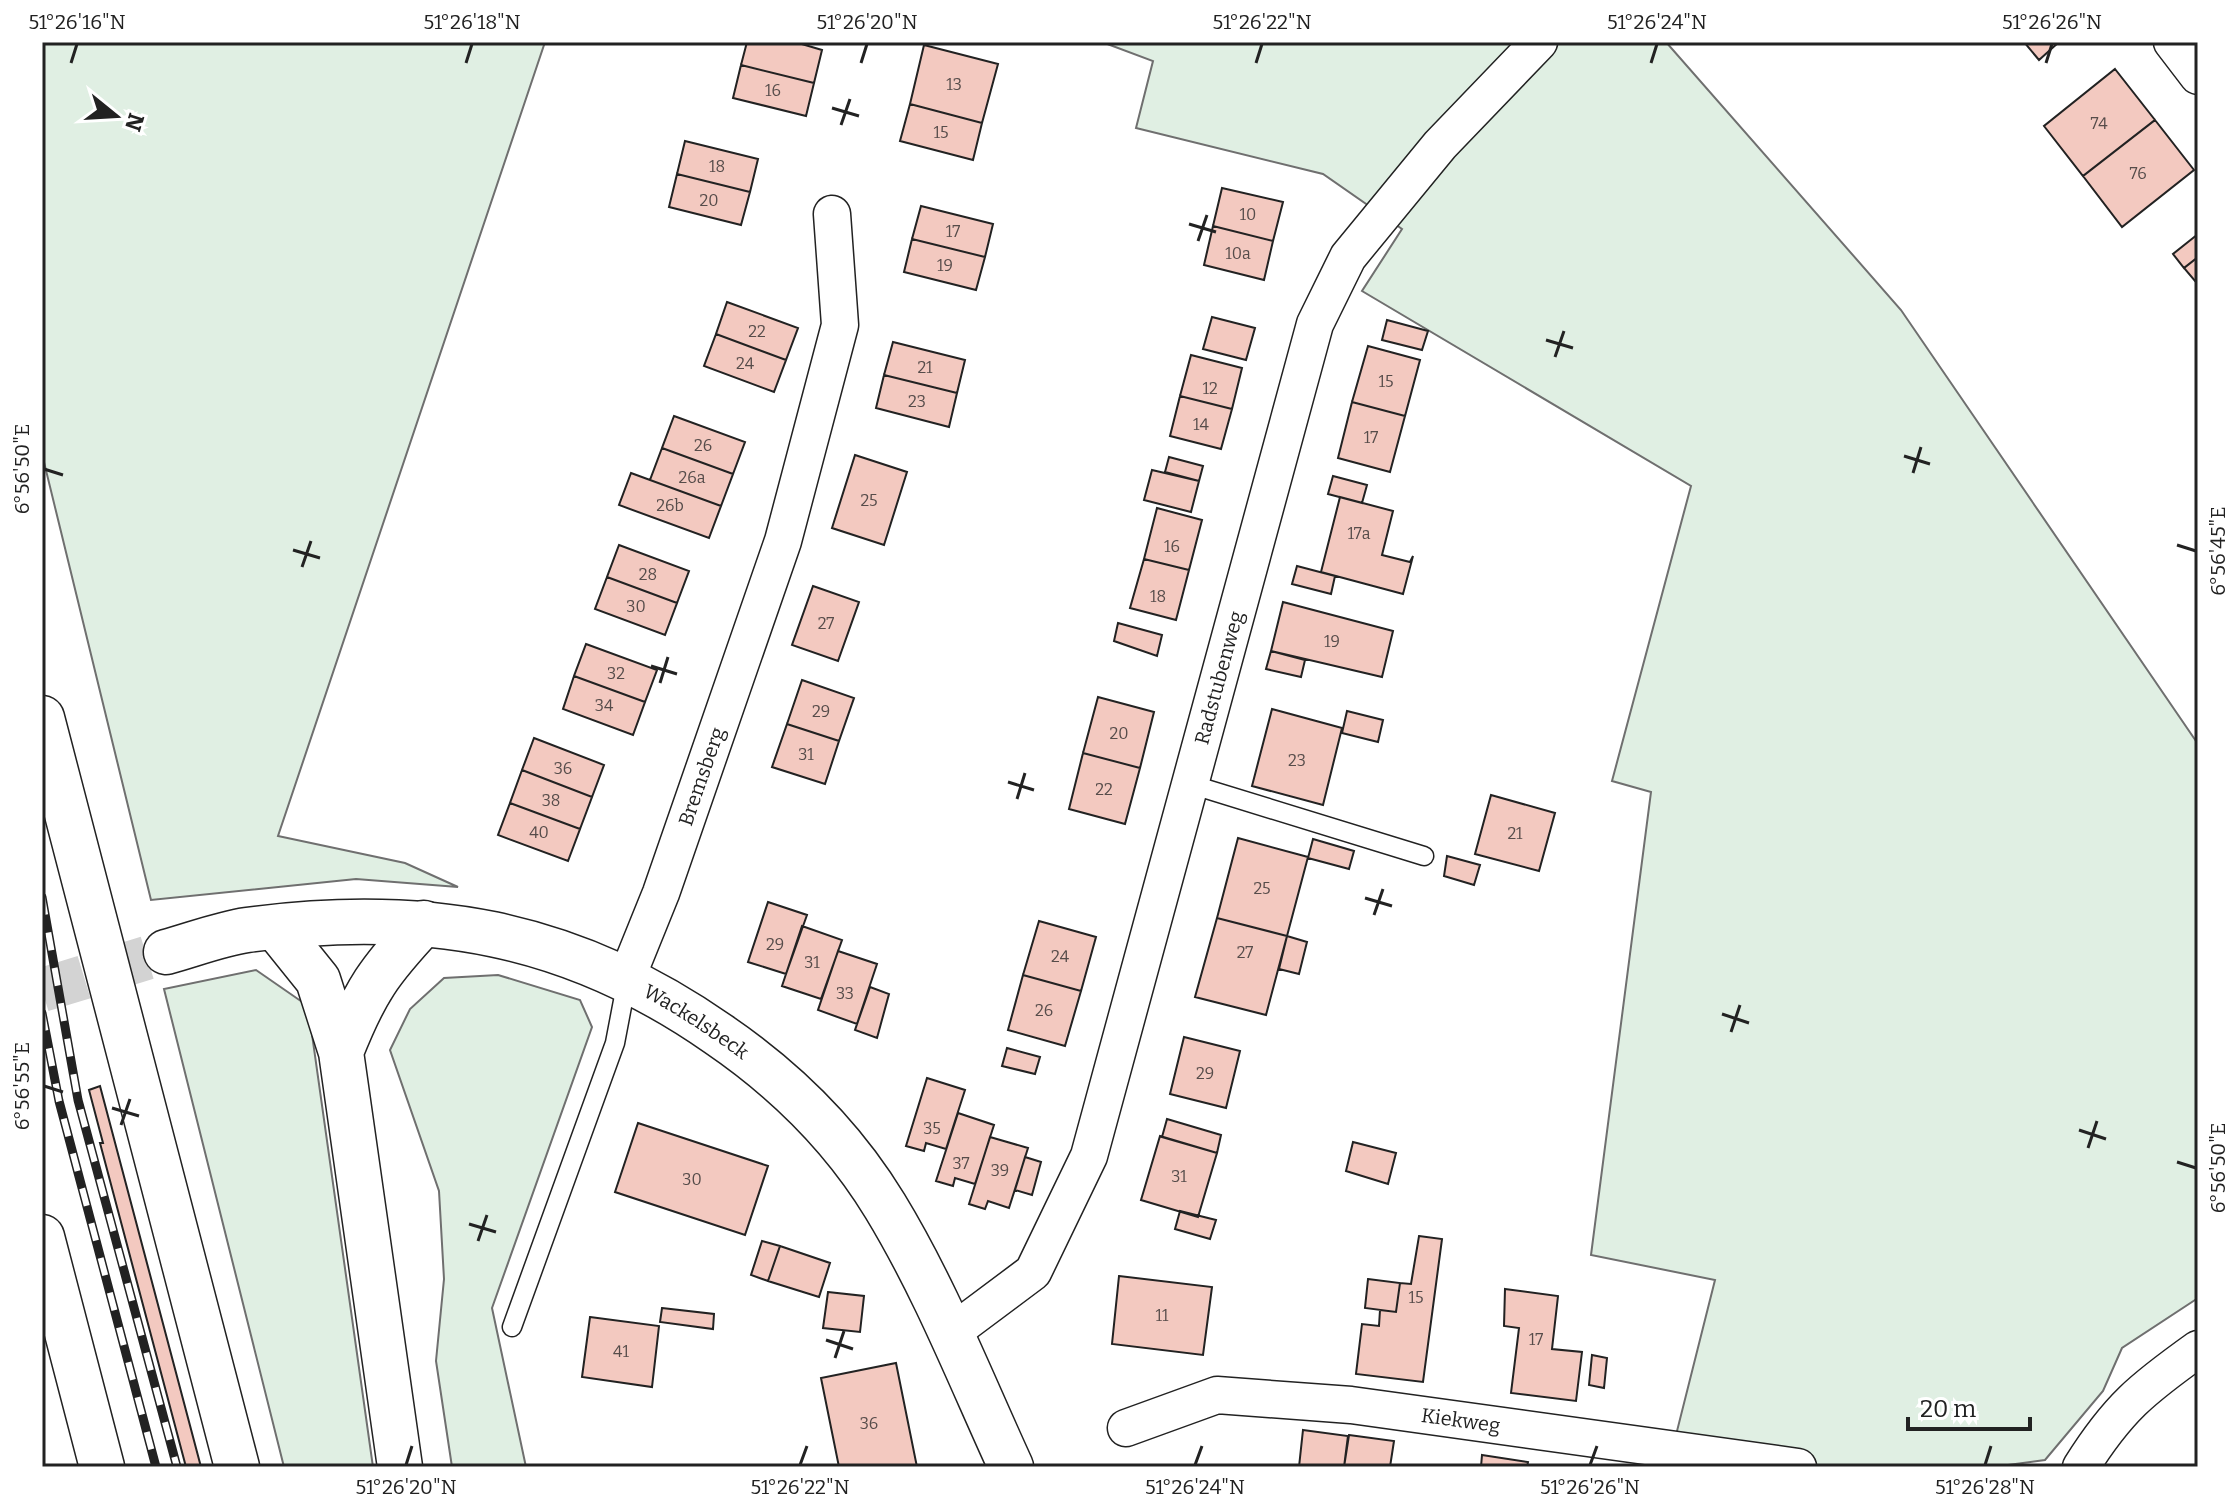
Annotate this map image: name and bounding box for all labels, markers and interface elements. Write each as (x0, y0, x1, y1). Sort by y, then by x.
text: 51°26'16"N (28, 10, 126, 34)
text: 51°26'18"N (424, 10, 521, 34)
text: 51°26'20"N (816, 10, 918, 34)
text: 51°26'22"N (1212, 10, 1312, 34)
text: 51°26'24"N (1607, 10, 1707, 34)
text: 51°26'26"N (2002, 10, 2102, 34)
house number: 13 (946, 75, 962, 94)
north arrow (76, 76, 156, 156)
house number: 16 (765, 81, 781, 100)
text: N (119, 110, 150, 134)
house number: 74 (2090, 114, 2108, 133)
house number: 15 (933, 123, 949, 142)
house number: 18 (709, 157, 725, 176)
house number: 76 (2129, 164, 2147, 183)
house number: 20 (700, 191, 718, 210)
house number: 10 (1240, 205, 1256, 224)
house number: 17 (946, 222, 960, 241)
house number: 10a (1225, 244, 1251, 263)
house number: 19 (937, 256, 953, 275)
house number: 22 (748, 322, 766, 341)
house number: 24 (736, 354, 755, 373)
house number: 21 (917, 358, 933, 377)
house number: 15 (1378, 372, 1394, 391)
house number: 12 (1202, 379, 1218, 398)
house number: 23 (908, 392, 926, 411)
house number: 14 (1193, 415, 1210, 434)
text: 6°56'50"E (10, 424, 34, 514)
house number: 17 (1364, 428, 1378, 447)
house number: 26 (694, 436, 712, 455)
house number: 26a (679, 468, 706, 487)
house number: 25 (860, 491, 878, 510)
house number: 26b (656, 496, 684, 515)
text: 6°56'45"E (2206, 506, 2230, 596)
house number: 17a (1347, 524, 1371, 543)
house number: 16 (1164, 537, 1180, 556)
house number: 28 (639, 565, 657, 584)
house number: 18 (1150, 587, 1166, 606)
house number: 30 (626, 597, 646, 616)
street label: Radstubenweg (1189, 608, 1248, 747)
house number: 27 (818, 614, 834, 633)
house number: 19 (1324, 632, 1340, 651)
house number: 32 (607, 664, 625, 683)
house number: 34 (595, 696, 614, 715)
house number: 29 (812, 702, 830, 721)
street label: Bremsberg (673, 724, 730, 829)
house number: 20 (1110, 724, 1128, 743)
house number: 31 (798, 745, 814, 764)
house number: 23 (1288, 751, 1306, 770)
house number: 36 (554, 759, 572, 778)
house number: 22 (1095, 780, 1113, 799)
house number: 38 (542, 791, 560, 810)
house number: 40 (529, 823, 549, 842)
house number: 21 (1507, 824, 1523, 843)
house number: 25 (1253, 879, 1271, 898)
house number: 29 (766, 935, 784, 954)
house number: 27 (1237, 943, 1253, 962)
house number: 24 (1051, 947, 1070, 966)
house number: 31 (804, 953, 820, 972)
street label: Wackelsbeck (640, 979, 754, 1065)
house number: 33 (836, 984, 854, 1003)
house number: 26 (1035, 1001, 1053, 1020)
text: 6°56'55"E (10, 1042, 34, 1130)
house number: 29 (1196, 1064, 1214, 1083)
house number: 35 (923, 1119, 941, 1138)
text: 6°56'50"E (2206, 1123, 2230, 1213)
house number: 37 (952, 1154, 970, 1173)
house number: 39 (991, 1161, 1009, 1180)
house number: 31 (1171, 1167, 1187, 1186)
house number: 30 (682, 1170, 702, 1189)
house number: 15 (1408, 1288, 1424, 1307)
house number: 11 (1156, 1306, 1169, 1325)
house number: 17 (1529, 1330, 1543, 1349)
house number: 41 (613, 1342, 629, 1361)
scale bar (1908, 1381, 2030, 1431)
text: 20 m (1920, 1395, 1976, 1423)
street label: Kiekweg (1420, 1403, 1502, 1438)
house number: 36 (860, 1414, 878, 1433)
text: 51°26'20"N (355, 1475, 457, 1499)
text: 51°26'22"N (750, 1475, 850, 1499)
text: 51°26'24"N (1145, 1475, 1245, 1499)
text: 51°26'26"N (1540, 1475, 1640, 1499)
text: 51°26'28"N (1935, 1475, 2035, 1499)

